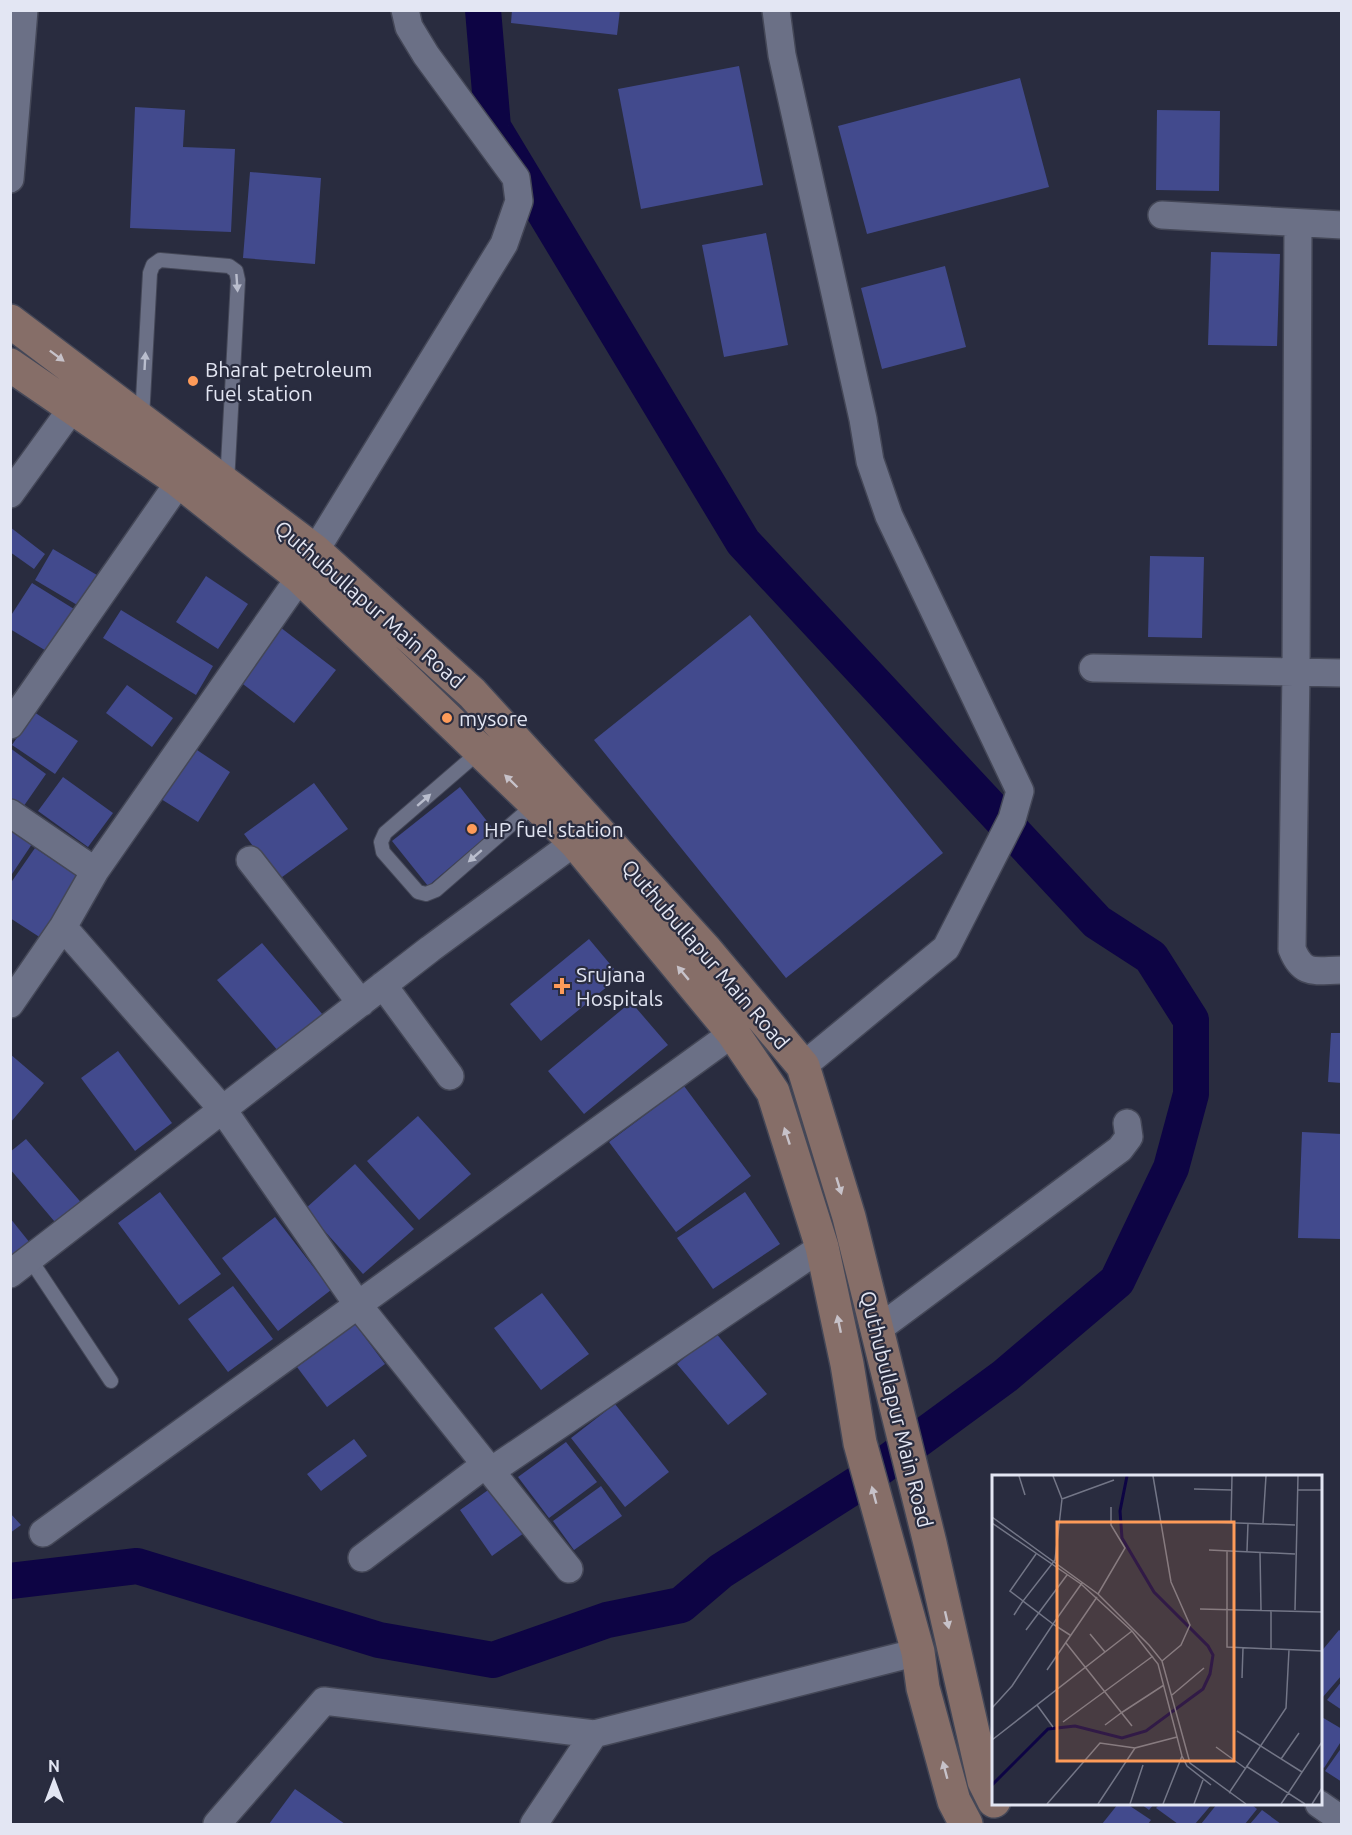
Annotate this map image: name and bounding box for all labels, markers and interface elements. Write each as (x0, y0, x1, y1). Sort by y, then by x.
one-way arrow (232, 274, 242, 293)
one-way arrow (49, 350, 65, 362)
one-way arrow (140, 352, 150, 371)
place label: Bharat petroleum fuel station (205, 357, 372, 405)
marker: Bharat petroleum fuel station (186, 374, 200, 388)
street label: Quthubullapur Main Road (270, 515, 470, 693)
place label: mysore (459, 706, 528, 730)
marker: mysore (440, 711, 454, 725)
one-way arrow (505, 775, 519, 789)
one-way arrow (416, 793, 431, 807)
place label: HP fuel station (484, 817, 624, 841)
marker: HP fuel station (465, 822, 479, 836)
one-way arrow (468, 849, 483, 862)
street label: Quthubullapur Main Road (617, 854, 795, 1054)
place label: Srujana Hospitals (576, 962, 663, 1010)
one-way arrow (677, 965, 690, 981)
marker: Srujana Hospitals (553, 977, 571, 995)
one-way arrow (782, 1127, 791, 1145)
one-way arrow (835, 1177, 844, 1195)
street label: Quthubullapur Main Road (856, 1288, 938, 1530)
one-way arrow (833, 1314, 843, 1333)
inset map (992, 1475, 1322, 1805)
one-way arrow (868, 1485, 878, 1504)
one-way arrow (943, 1611, 953, 1630)
north arrow (24, 1751, 84, 1811)
text: N (48, 1757, 60, 1775)
one-way arrow (940, 1761, 950, 1779)

